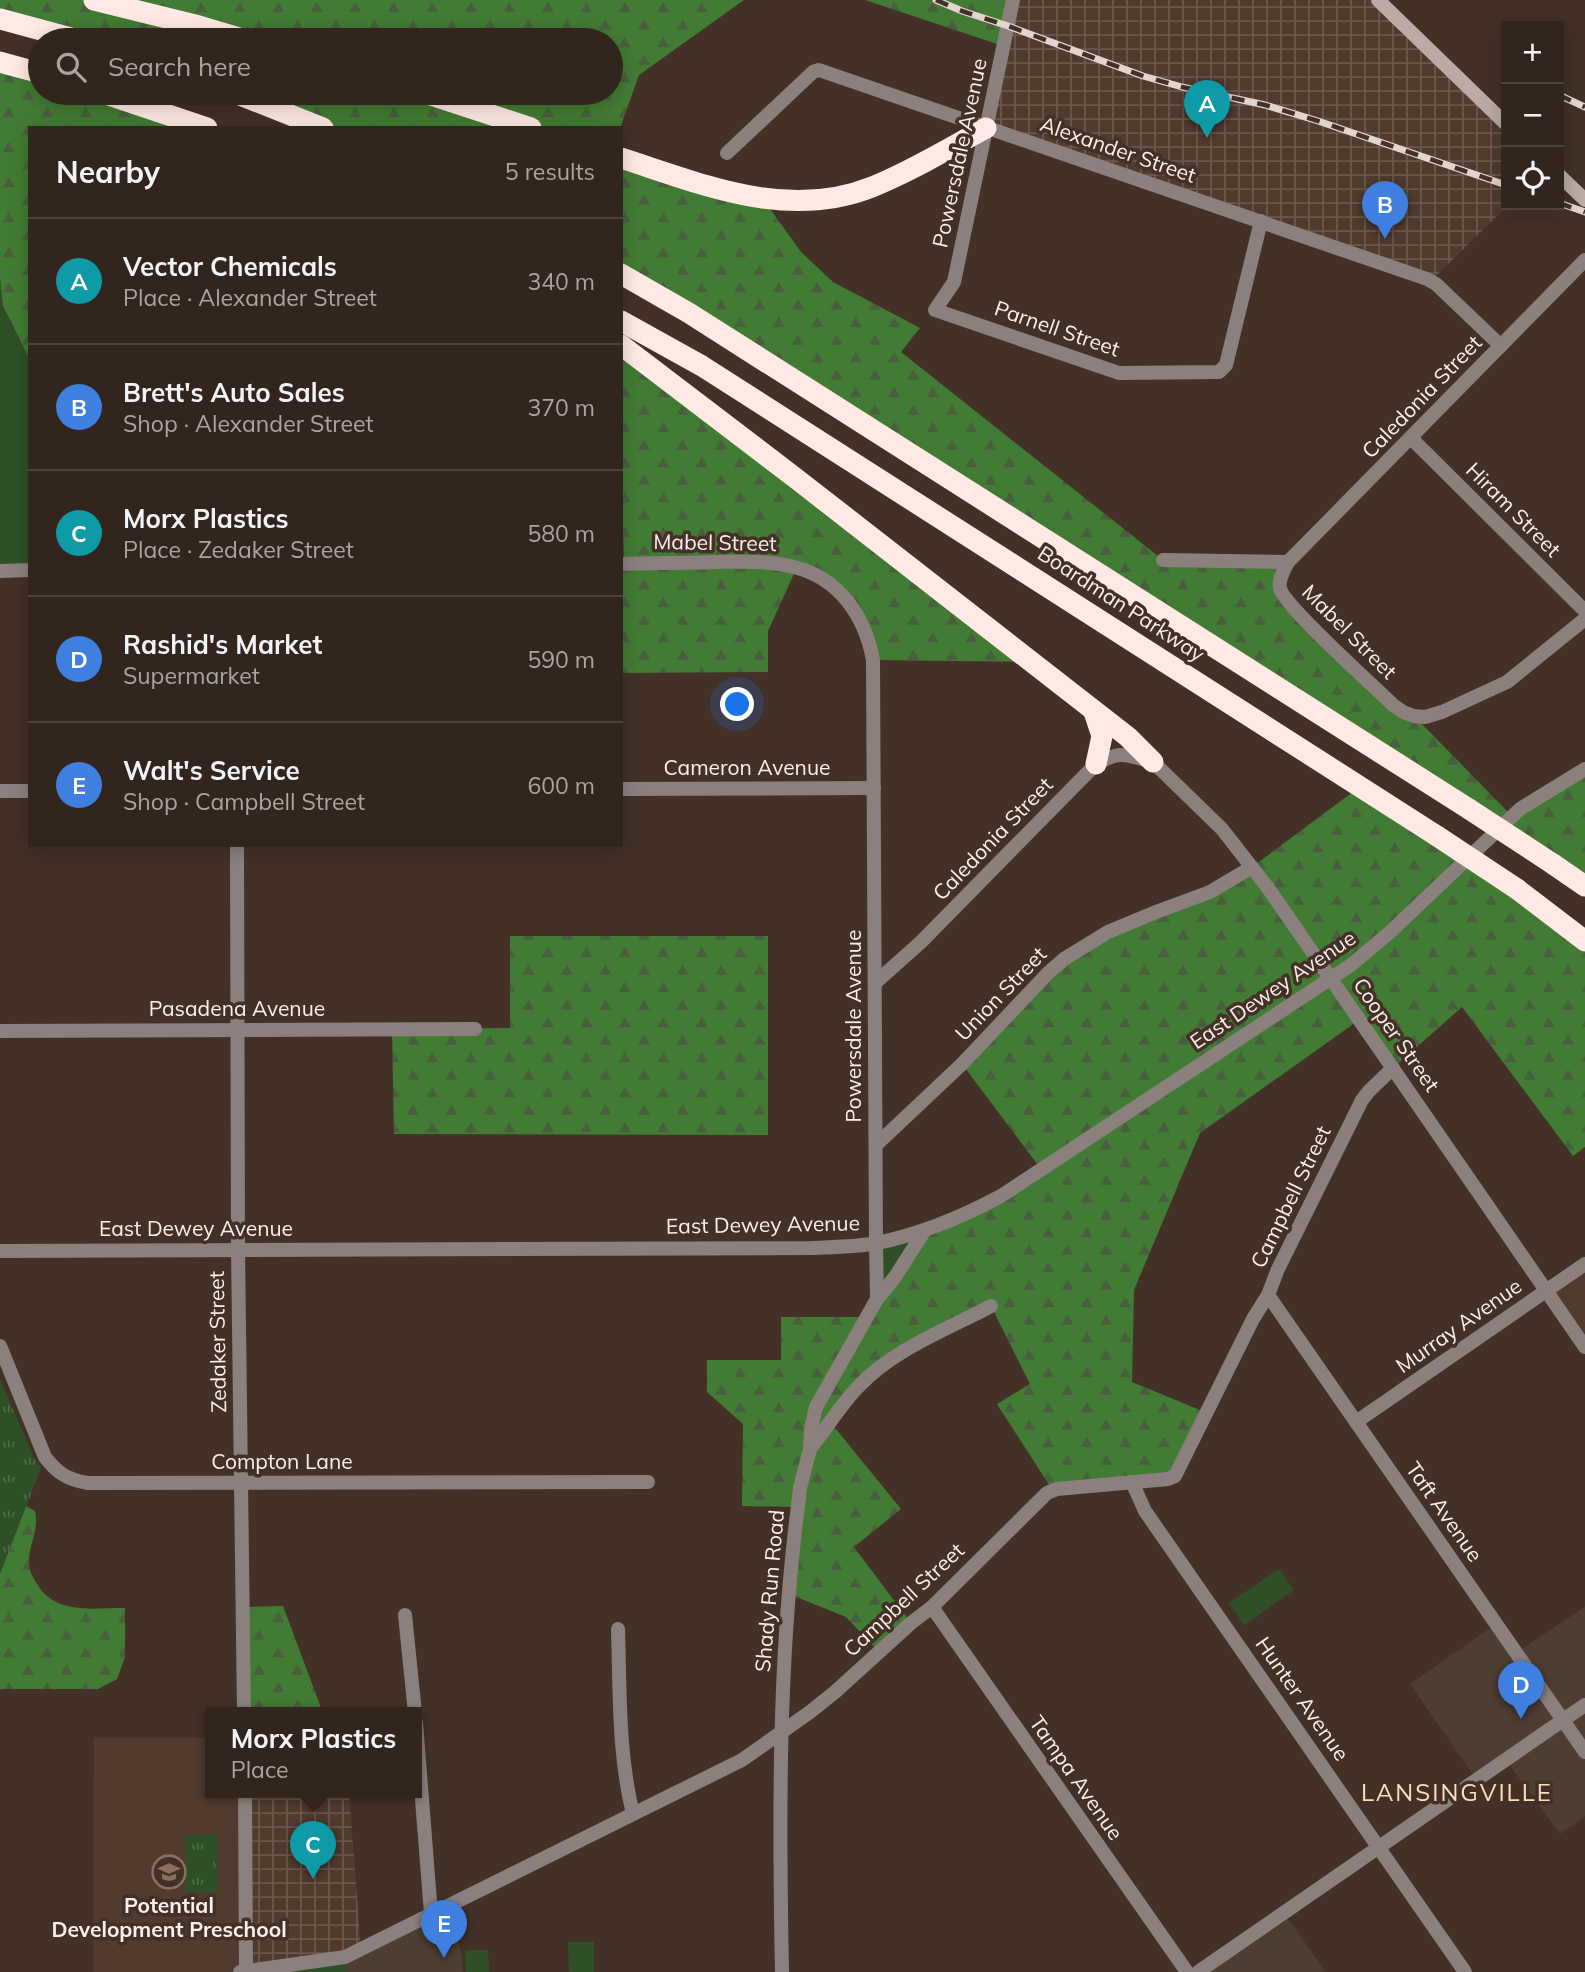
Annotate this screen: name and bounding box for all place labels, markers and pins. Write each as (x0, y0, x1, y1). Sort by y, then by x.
pin: A (1184, 80, 1230, 138)
pin: B (1362, 181, 1408, 239)
pin: D (1498, 1661, 1544, 1719)
pin: C (290, 1821, 336, 1879)
school or university icon: Potential Development Preschool (150, 1853, 188, 1891)
place label: Potential Development Preschool (51, 1892, 287, 1942)
pin: E (421, 1900, 467, 1958)

